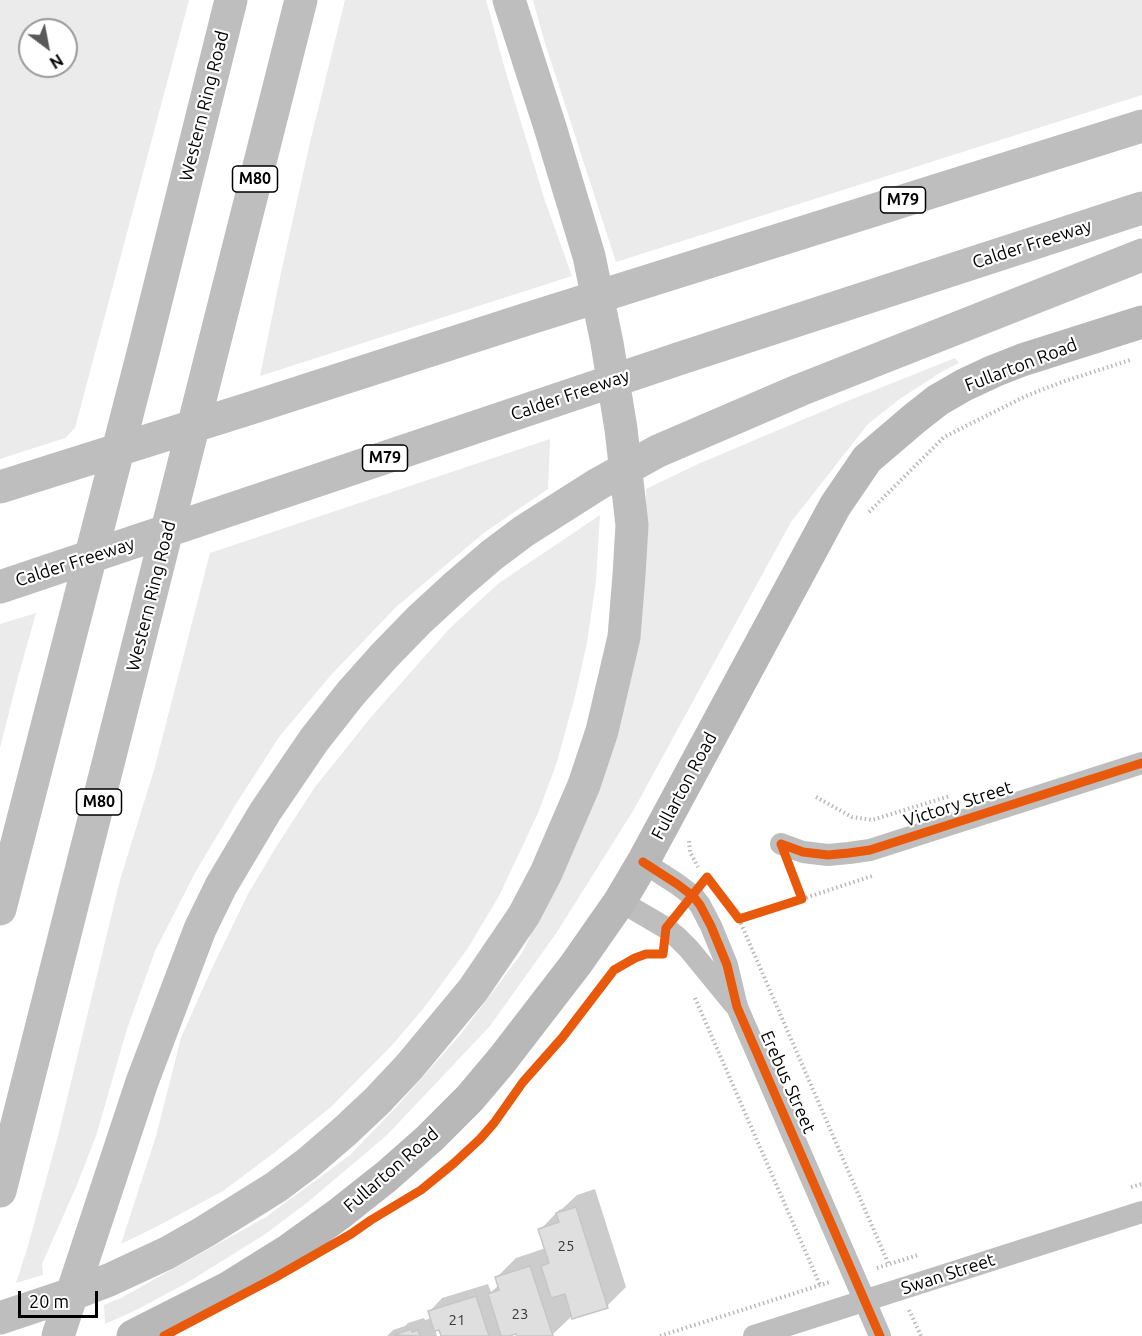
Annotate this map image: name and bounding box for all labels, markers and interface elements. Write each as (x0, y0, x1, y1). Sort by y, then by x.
north arrow (18, 18, 78, 78)
street label: Western Ring Road (175, 29, 233, 183)
text: N (47, 51, 66, 72)
road number: M80 (232, 166, 278, 192)
road number: M79 (880, 187, 926, 213)
street label: Calder Freeway (970, 215, 1094, 273)
street label: Fullarton Road (962, 334, 1080, 396)
street label: Calder Freeway (508, 365, 632, 425)
road number: M79 (362, 445, 408, 471)
street label: Western Ring Road (122, 519, 180, 673)
street label: Calder Freeway (13, 533, 137, 591)
street label: Fullarton Road (647, 729, 721, 843)
street label: Victory Street (901, 776, 1015, 832)
road number: M80 (76, 789, 122, 815)
street label: Erebus Street (756, 1027, 820, 1137)
street label: Fullarton Road (339, 1123, 443, 1217)
house number: 25 (558, 1237, 574, 1255)
street label: Swan Street (898, 1249, 998, 1299)
scale bar (21, 1279, 100, 1317)
text: 20 m (29, 1291, 69, 1311)
house number: 23 (512, 1305, 528, 1323)
house number: 21 (449, 1311, 465, 1329)

